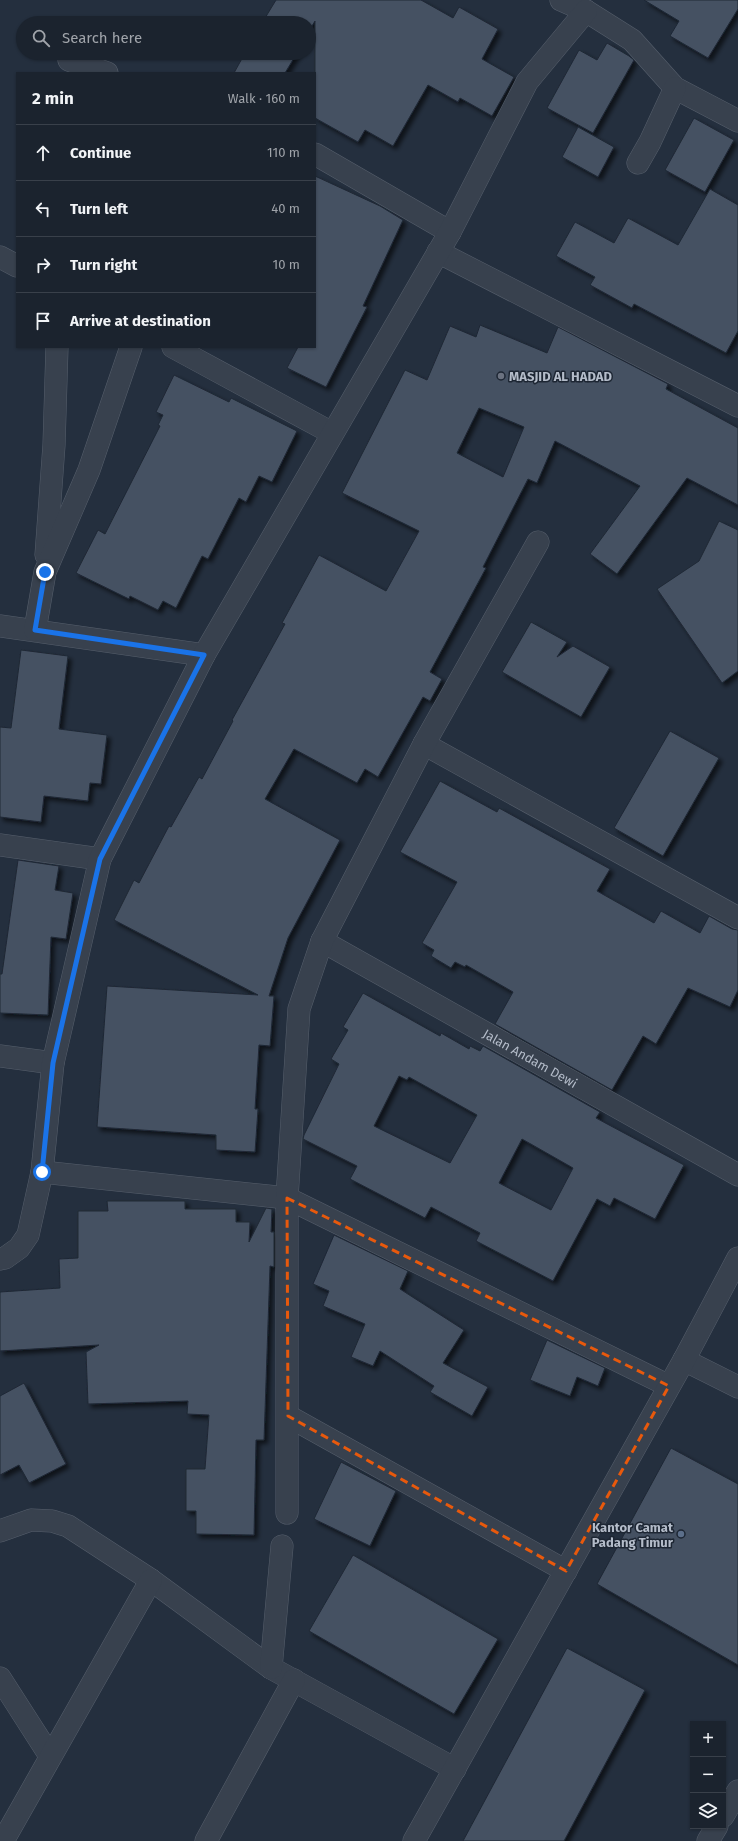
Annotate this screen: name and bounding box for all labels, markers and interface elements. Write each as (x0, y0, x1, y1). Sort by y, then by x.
search box (16, 16, 316, 60)
icon: search (30, 27, 52, 49)
text: Search here (62, 29, 142, 47)
text: 2 min (32, 88, 74, 109)
text: Walk · 160 m (228, 91, 300, 106)
icon: ahead (32, 142, 54, 164)
text: Continue (70, 144, 131, 162)
text: 110 m (267, 145, 300, 160)
icon: left (32, 198, 54, 220)
text: Turn left (70, 200, 128, 218)
text: 40 m (271, 201, 300, 216)
icon: right (32, 254, 54, 276)
text: Turn right (70, 256, 137, 274)
text: 10 m (273, 257, 300, 272)
icon: arrive (32, 310, 54, 332)
text: Arrive at destination (70, 312, 211, 330)
place label: MASJID AL HADAD (509, 369, 612, 384)
marker: MASJID AL HADAD (496, 371, 506, 381)
route end (36, 563, 54, 581)
street label: Jalan Andam Dewi (480, 1026, 580, 1091)
route start (33, 1163, 51, 1181)
place label: Kantor Camat Padang Timur (592, 1520, 674, 1550)
marker: Kantor Camat Padang Timur (676, 1529, 686, 1539)
map controls (690, 1721, 726, 1829)
button: + (690, 1721, 726, 1757)
button: − (690, 1757, 726, 1793)
button: layers (690, 1793, 726, 1829)

